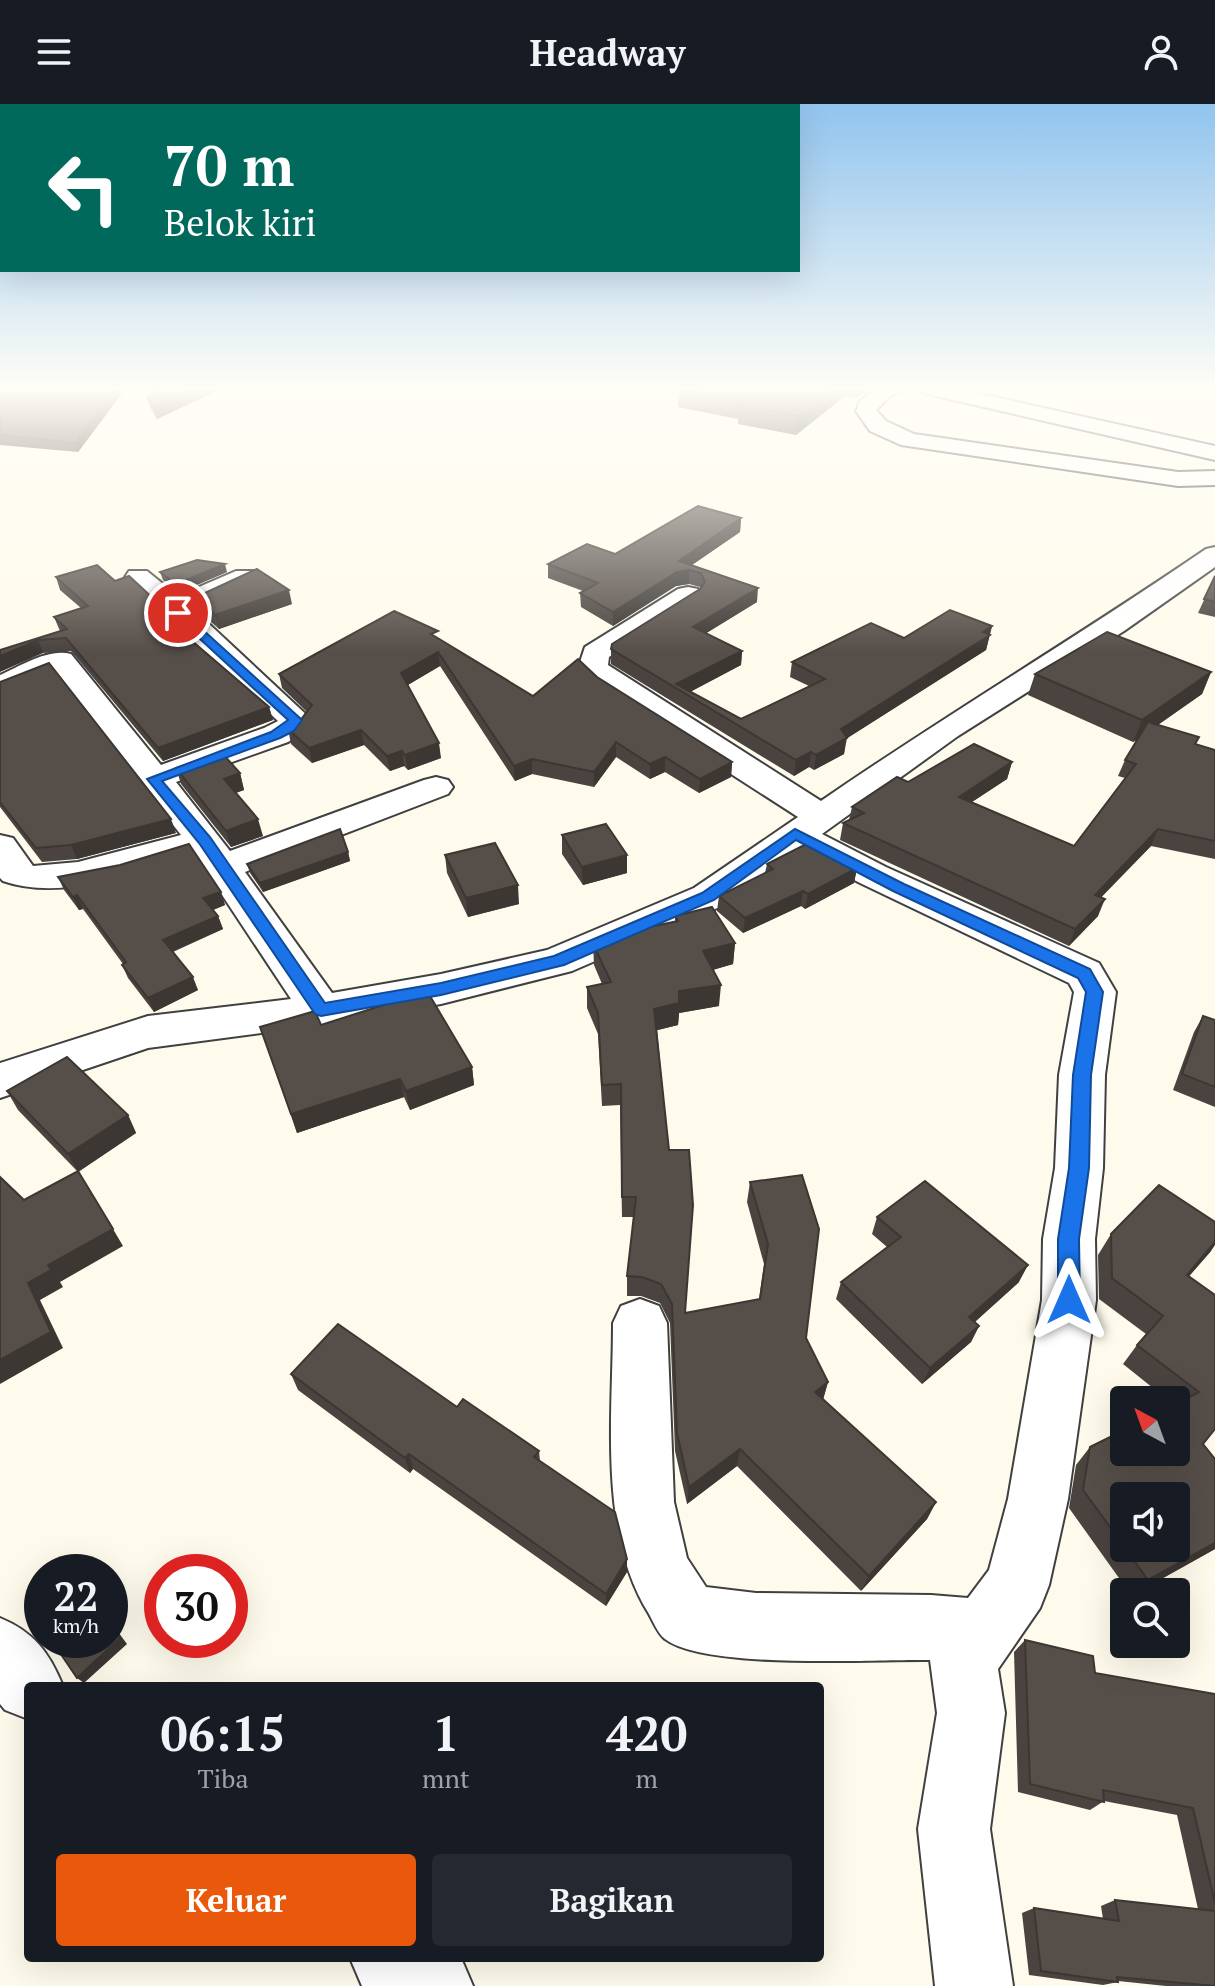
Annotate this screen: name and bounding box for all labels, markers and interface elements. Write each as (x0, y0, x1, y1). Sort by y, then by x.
text: Headway (530, 29, 685, 76)
icon: menu (32, 30, 76, 74)
icon: person (1139, 30, 1183, 74)
text: 70 m (164, 128, 294, 202)
icon: left (32, 136, 136, 240)
text: Belok kiri (164, 199, 316, 246)
pin (144, 579, 212, 647)
icon: arrive (156, 591, 200, 635)
position arrow (1027, 1258, 1111, 1342)
north arrow (1110, 1386, 1190, 1466)
map controls (1110, 1386, 1190, 1658)
button: sound (1110, 1482, 1190, 1562)
speed limit sign: 30 (144, 1554, 248, 1658)
text: 22 (53, 1569, 99, 1622)
button: search (1110, 1578, 1190, 1658)
text: km/h (53, 1612, 99, 1639)
text: 06:15 (161, 1701, 285, 1765)
text: 1 (432, 1701, 459, 1765)
text: 420 (606, 1701, 687, 1765)
text: Tiba (197, 1761, 249, 1795)
text: mnt (422, 1761, 470, 1795)
text: m (636, 1761, 658, 1795)
button: Keluar (56, 1854, 416, 1946)
button: Bagikan (432, 1854, 792, 1946)

